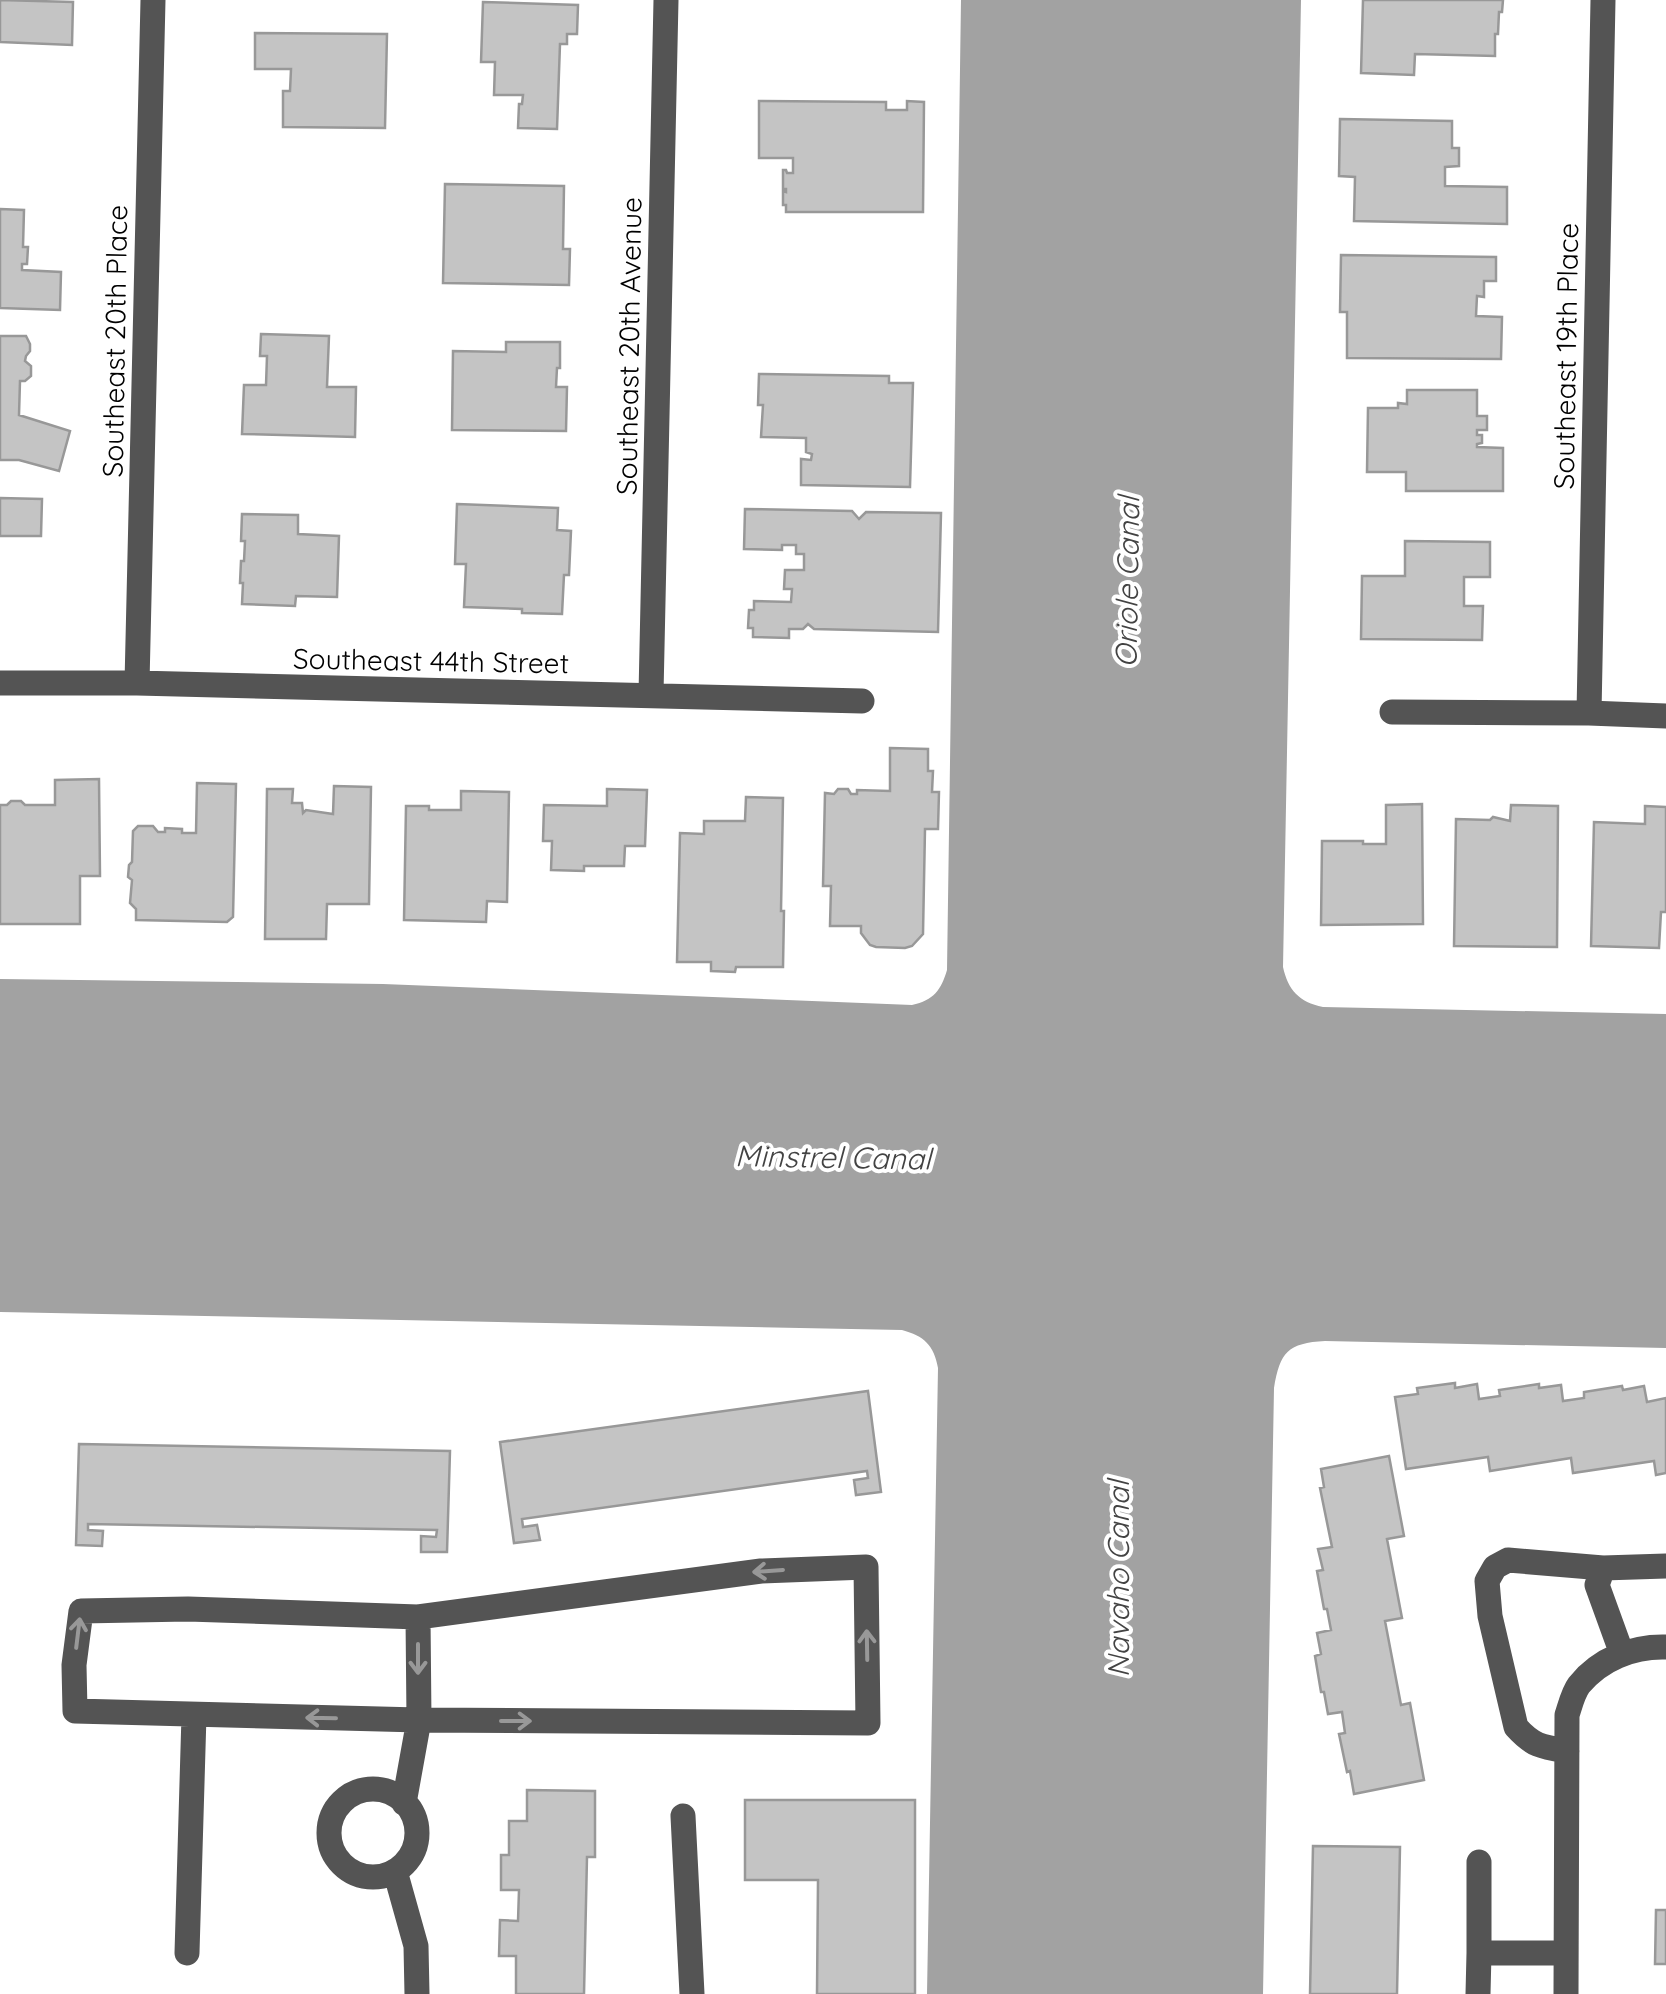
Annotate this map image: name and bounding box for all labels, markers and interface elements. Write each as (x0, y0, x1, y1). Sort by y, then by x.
street label: Southeast 20th Avenue (608, 197, 649, 495)
street label: Southeast 20th Place (95, 204, 134, 478)
street label: Southeast 19th Place (1546, 222, 1585, 490)
water label: Oriole Canal (1107, 493, 1148, 668)
street label: Southeast 44th Street (293, 641, 569, 680)
water label: Minstrel Canal (735, 1136, 934, 1178)
water label: Navaho Canal (1099, 1477, 1137, 1678)
one-way arrow (753, 1562, 785, 1581)
one-way arrow (70, 1617, 88, 1650)
one-way arrow (858, 1629, 876, 1662)
one-way arrow (409, 1642, 428, 1674)
one-way arrow (306, 1708, 338, 1727)
one-way arrow (500, 1712, 532, 1730)

